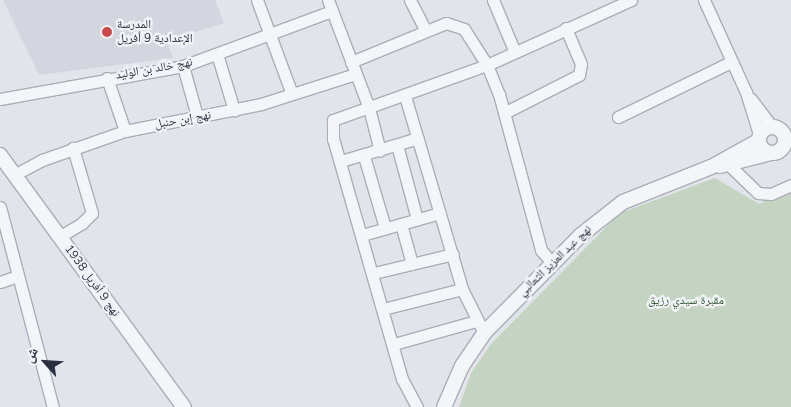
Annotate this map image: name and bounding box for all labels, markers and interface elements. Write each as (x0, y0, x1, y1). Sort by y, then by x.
place label: المدرسة الإعدادية 9 أفريل (117, 18, 193, 46)
marker: المدرسة الإعدادية 9 أفريل (101, 26, 113, 38)
street label: نهج خالد بن الوليد (114, 55, 194, 83)
street label: نهج إبن حنبل (154, 108, 212, 132)
street label: نهج عبد العزيز الثعالبي (515, 222, 595, 300)
street label: نهج 9 أفريل 1938 (61, 242, 123, 320)
park label: مقبرة سيدي رزيق (648, 294, 724, 308)
north arrow (20, 337, 70, 387)
text: ش (19, 344, 43, 366)

